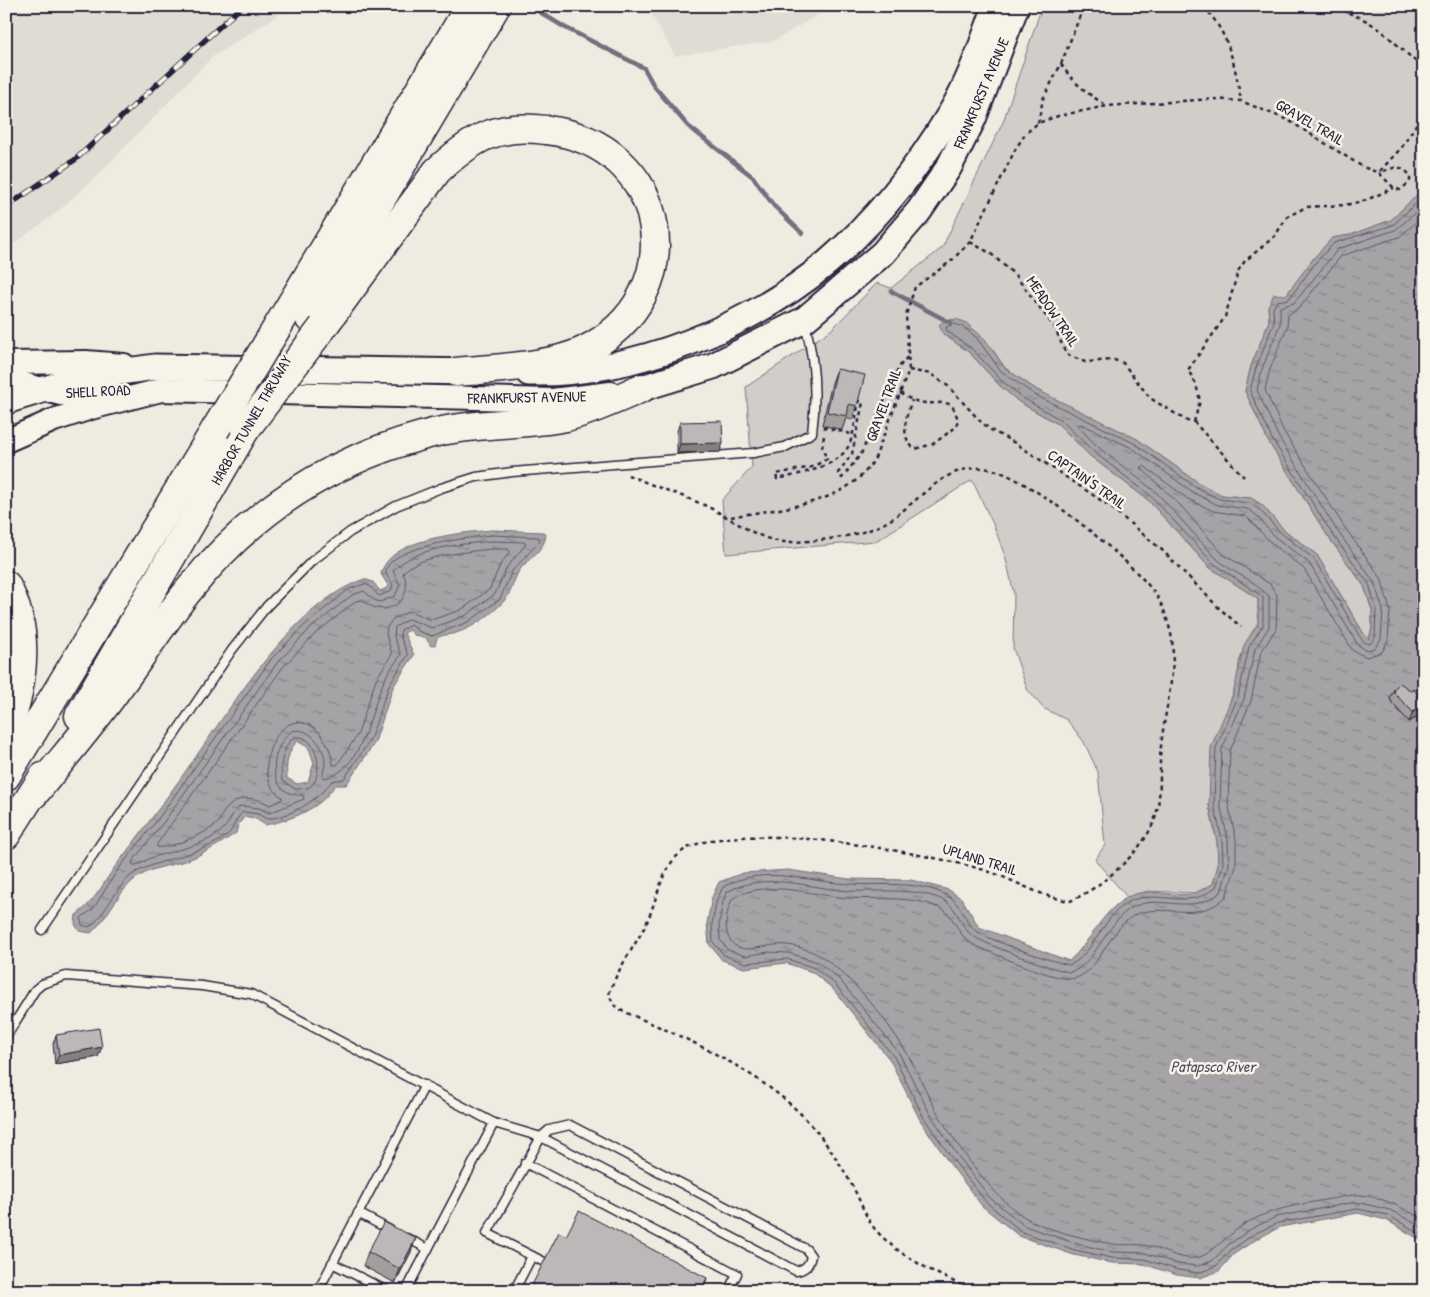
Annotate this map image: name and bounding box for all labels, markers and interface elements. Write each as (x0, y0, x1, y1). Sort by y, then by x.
street label: FRANKFURST AVENUE (948, 34, 1014, 153)
street label: GRAVEL TRAIL (1272, 94, 1348, 150)
street label: MEADOW TRAIL (1022, 271, 1085, 351)
street label: HARBOR TUNNEL THRUWAY (205, 351, 297, 489)
street label: GRAVEL TRAIL (860, 365, 906, 444)
street label: SHELL ROAD (65, 379, 132, 403)
street label: FRANKFURST AVENUE (466, 385, 587, 409)
street label: CAPTAIN'S TRAIL (1043, 444, 1131, 514)
street label: UPLAND TRAIL (940, 838, 1020, 880)
water label: Patapsco River (1171, 1055, 1257, 1077)

